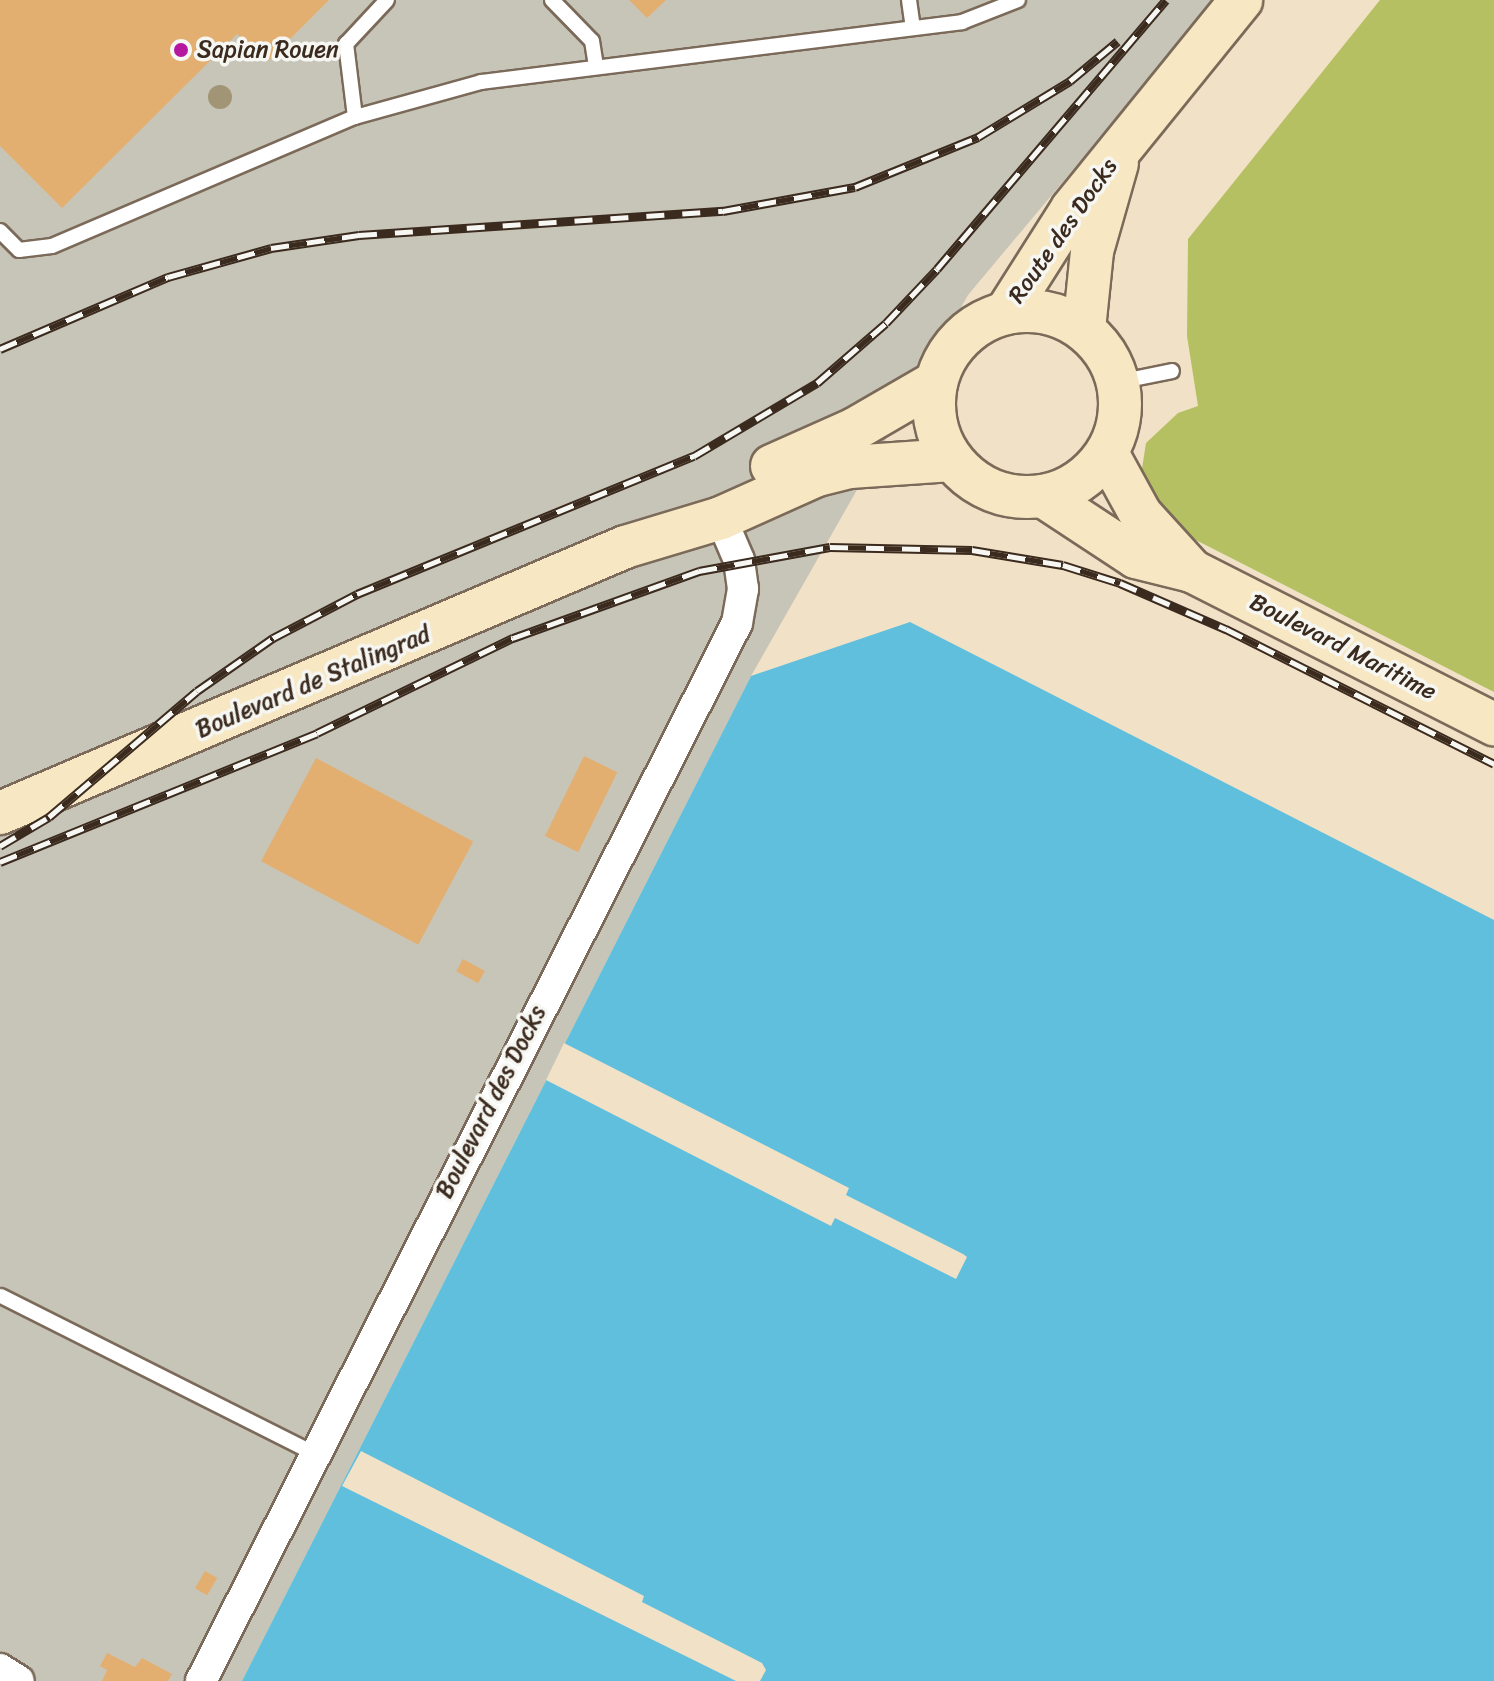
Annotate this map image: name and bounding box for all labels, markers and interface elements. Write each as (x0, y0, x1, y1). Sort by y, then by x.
place label: Sapian Rouen (197, 36, 339, 64)
marker: Sapian Rouen (172, 41, 190, 59)
street label: Route des Docks (1002, 153, 1124, 309)
street label: Boulevard Maritime (1244, 587, 1442, 707)
street label: Boulevard de Stalingrad (191, 619, 435, 745)
street label: Boulevard des Docks (430, 1000, 552, 1204)

